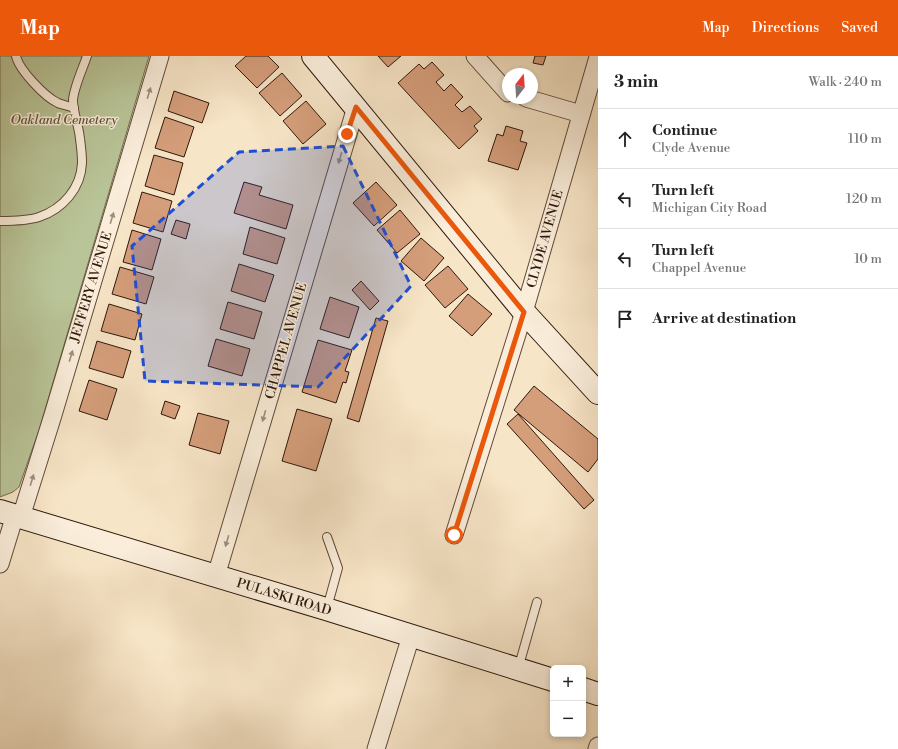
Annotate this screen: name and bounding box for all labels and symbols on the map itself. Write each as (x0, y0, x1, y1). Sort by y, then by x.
north arrow (502, 68, 538, 104)
one-way arrow (146, 87, 152, 99)
park label: Oakland Cemetery (10, 112, 118, 128)
route end (338, 125, 356, 143)
one-way arrow (337, 152, 343, 164)
street label: CLYDE AVENUE (523, 188, 567, 290)
one-way arrow (109, 211, 115, 223)
street label: JEFFERY AVENUE (66, 230, 115, 345)
street label: CHAPPEL AVENUE (262, 281, 310, 401)
one-way arrow (68, 349, 74, 361)
one-way arrow (261, 411, 267, 423)
one-way arrow (29, 473, 35, 485)
route start (445, 526, 463, 544)
one-way arrow (224, 535, 230, 547)
street label: PULASKI ROAD (235, 575, 333, 619)

